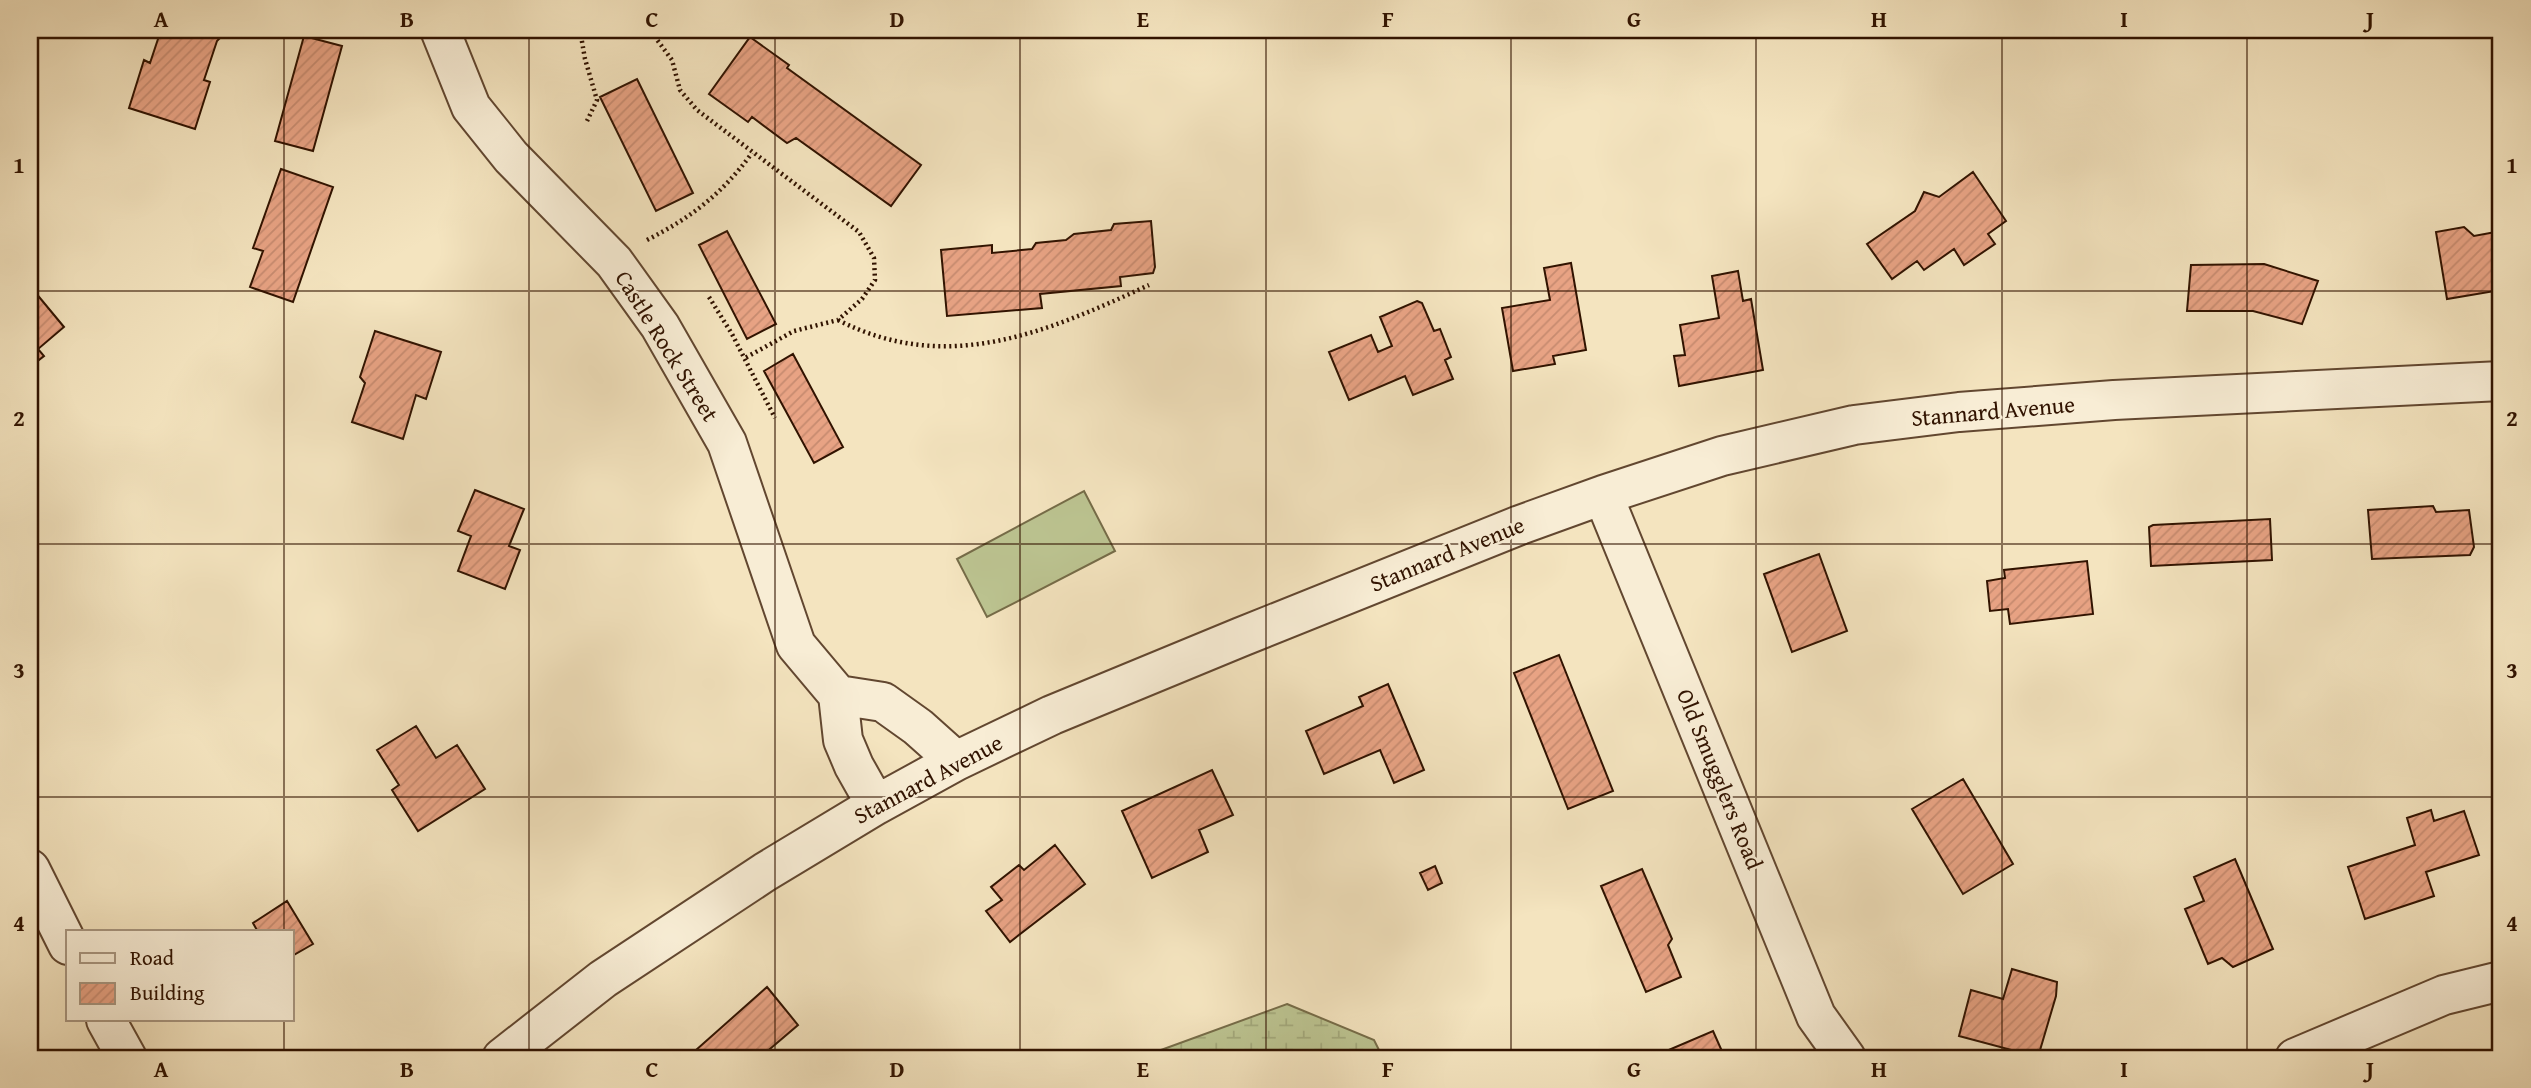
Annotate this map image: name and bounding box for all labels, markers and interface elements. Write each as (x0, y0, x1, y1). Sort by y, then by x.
text: A (154, 2, 169, 35)
text: B (400, 2, 414, 35)
text: C (645, 2, 659, 35)
text: D (890, 2, 905, 35)
text: E (1137, 2, 1149, 35)
text: F (1382, 2, 1394, 35)
text: G (1627, 2, 1641, 35)
text: H (1871, 2, 1887, 35)
text: I (2120, 2, 2128, 35)
text: J (2362, 2, 2374, 35)
text: 1 (13, 148, 25, 181)
text: 1 (2506, 148, 2518, 181)
street label: Castle Rock Street (608, 264, 727, 428)
street label: Stannard Avenue (1910, 387, 2076, 434)
text: 2 (13, 401, 25, 434)
text: 2 (2506, 401, 2518, 434)
street label: Stannard Avenue (1365, 507, 1529, 600)
text: 3 (13, 653, 25, 686)
text: 3 (2506, 653, 2518, 686)
street label: Old Smugglers Road (1669, 684, 1772, 875)
street label: Stannard Avenue (848, 725, 1008, 832)
text: 4 (13, 906, 25, 939)
text: 4 (2506, 906, 2518, 939)
legend (66, 930, 294, 1021)
text: Road (130, 942, 175, 973)
text: Building (130, 977, 205, 1008)
text: A (154, 1052, 169, 1085)
text: B (400, 1052, 414, 1085)
text: C (645, 1052, 659, 1085)
text: D (890, 1052, 905, 1085)
text: E (1137, 1052, 1149, 1085)
text: F (1382, 1052, 1394, 1085)
text: G (1627, 1052, 1641, 1085)
text: H (1871, 1052, 1887, 1085)
text: I (2120, 1052, 2128, 1085)
text: J (2362, 1052, 2374, 1085)

